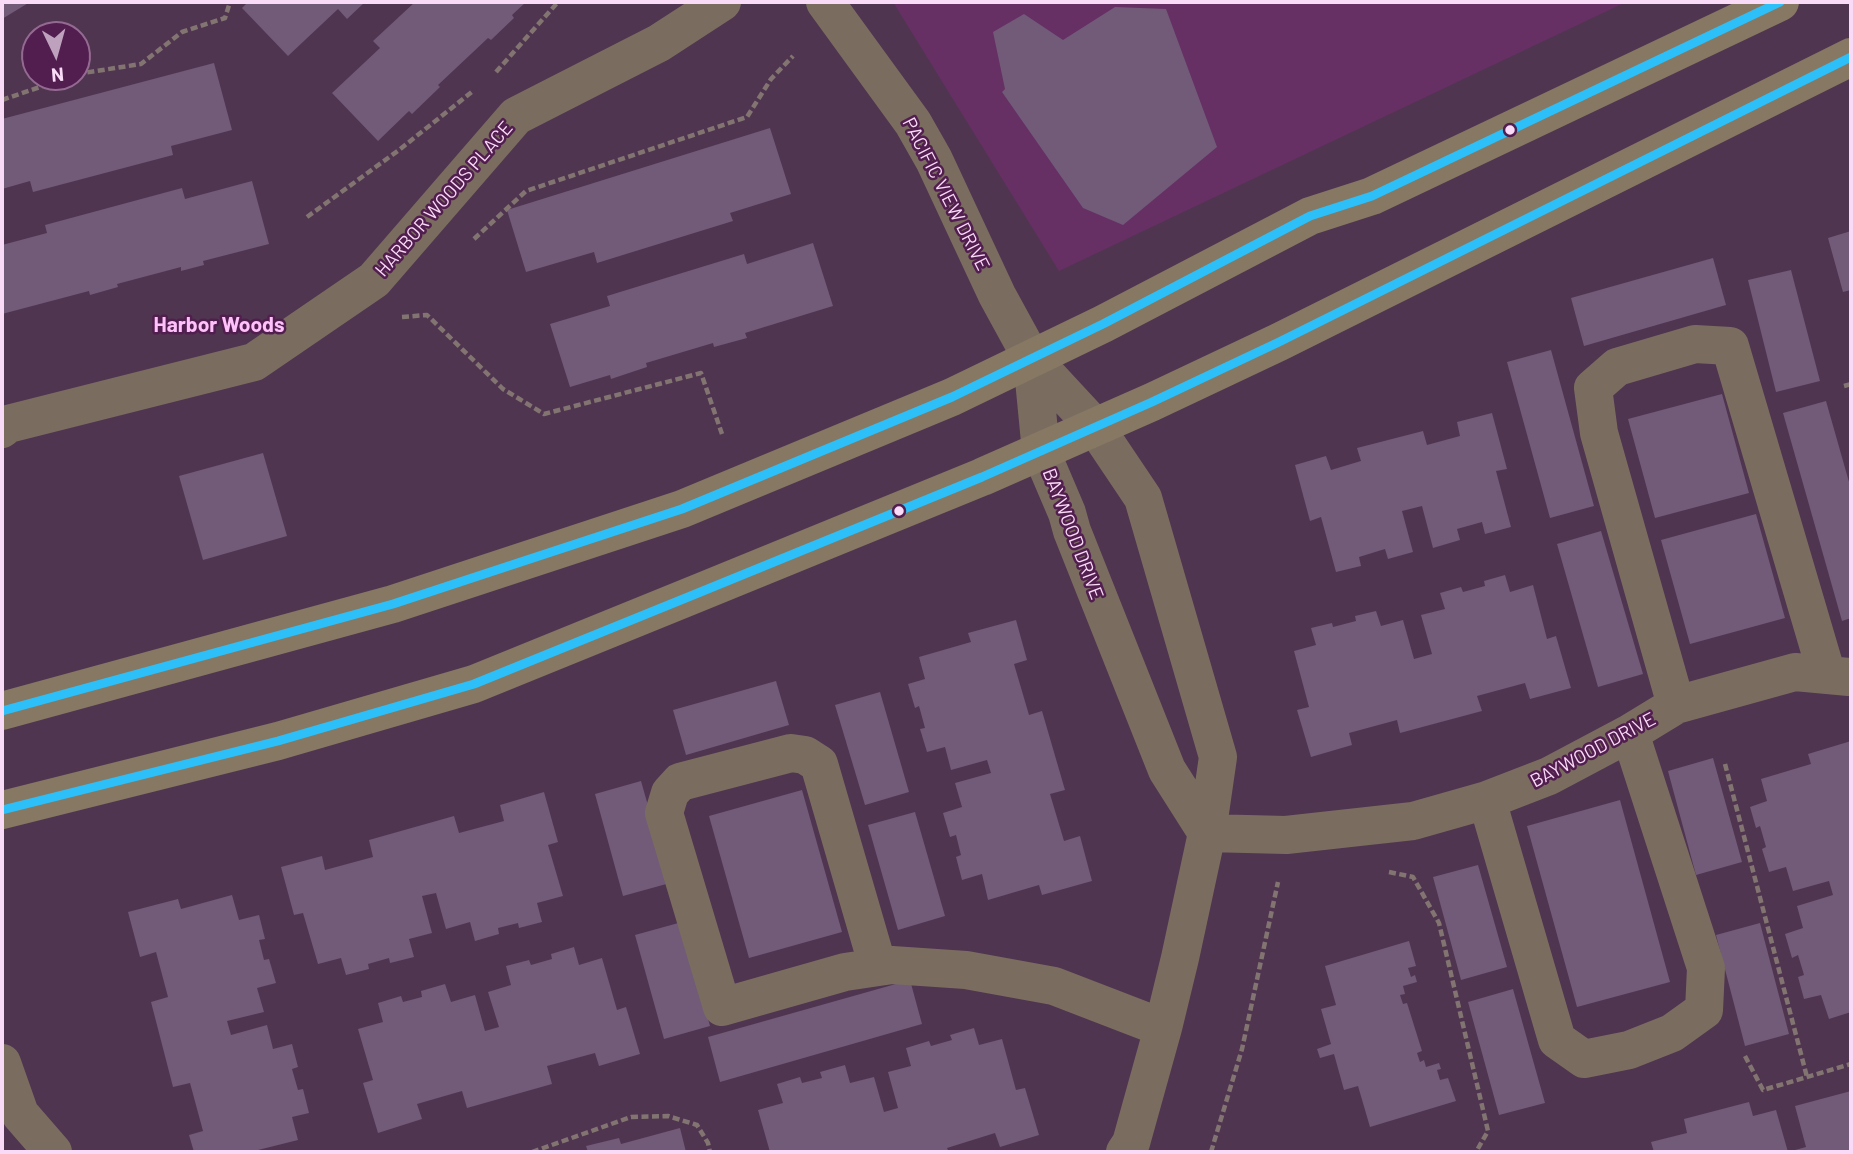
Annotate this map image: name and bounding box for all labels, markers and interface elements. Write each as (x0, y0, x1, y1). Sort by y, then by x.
north arrow (21, 21, 91, 91)
text: N (50, 63, 65, 87)
street label: PACIFIC VIEW DRIVE (898, 114, 994, 274)
street label: HARBOR WOODS PLACE (370, 117, 518, 281)
unlabelled marker (1503, 123, 1517, 137)
district label: Harbor Woods (153, 312, 285, 338)
street label: BAYWOOD DRIVE (1038, 465, 1108, 603)
unlabelled marker (892, 504, 906, 518)
street label: BAYWOOD DRIVE (1526, 707, 1660, 793)

